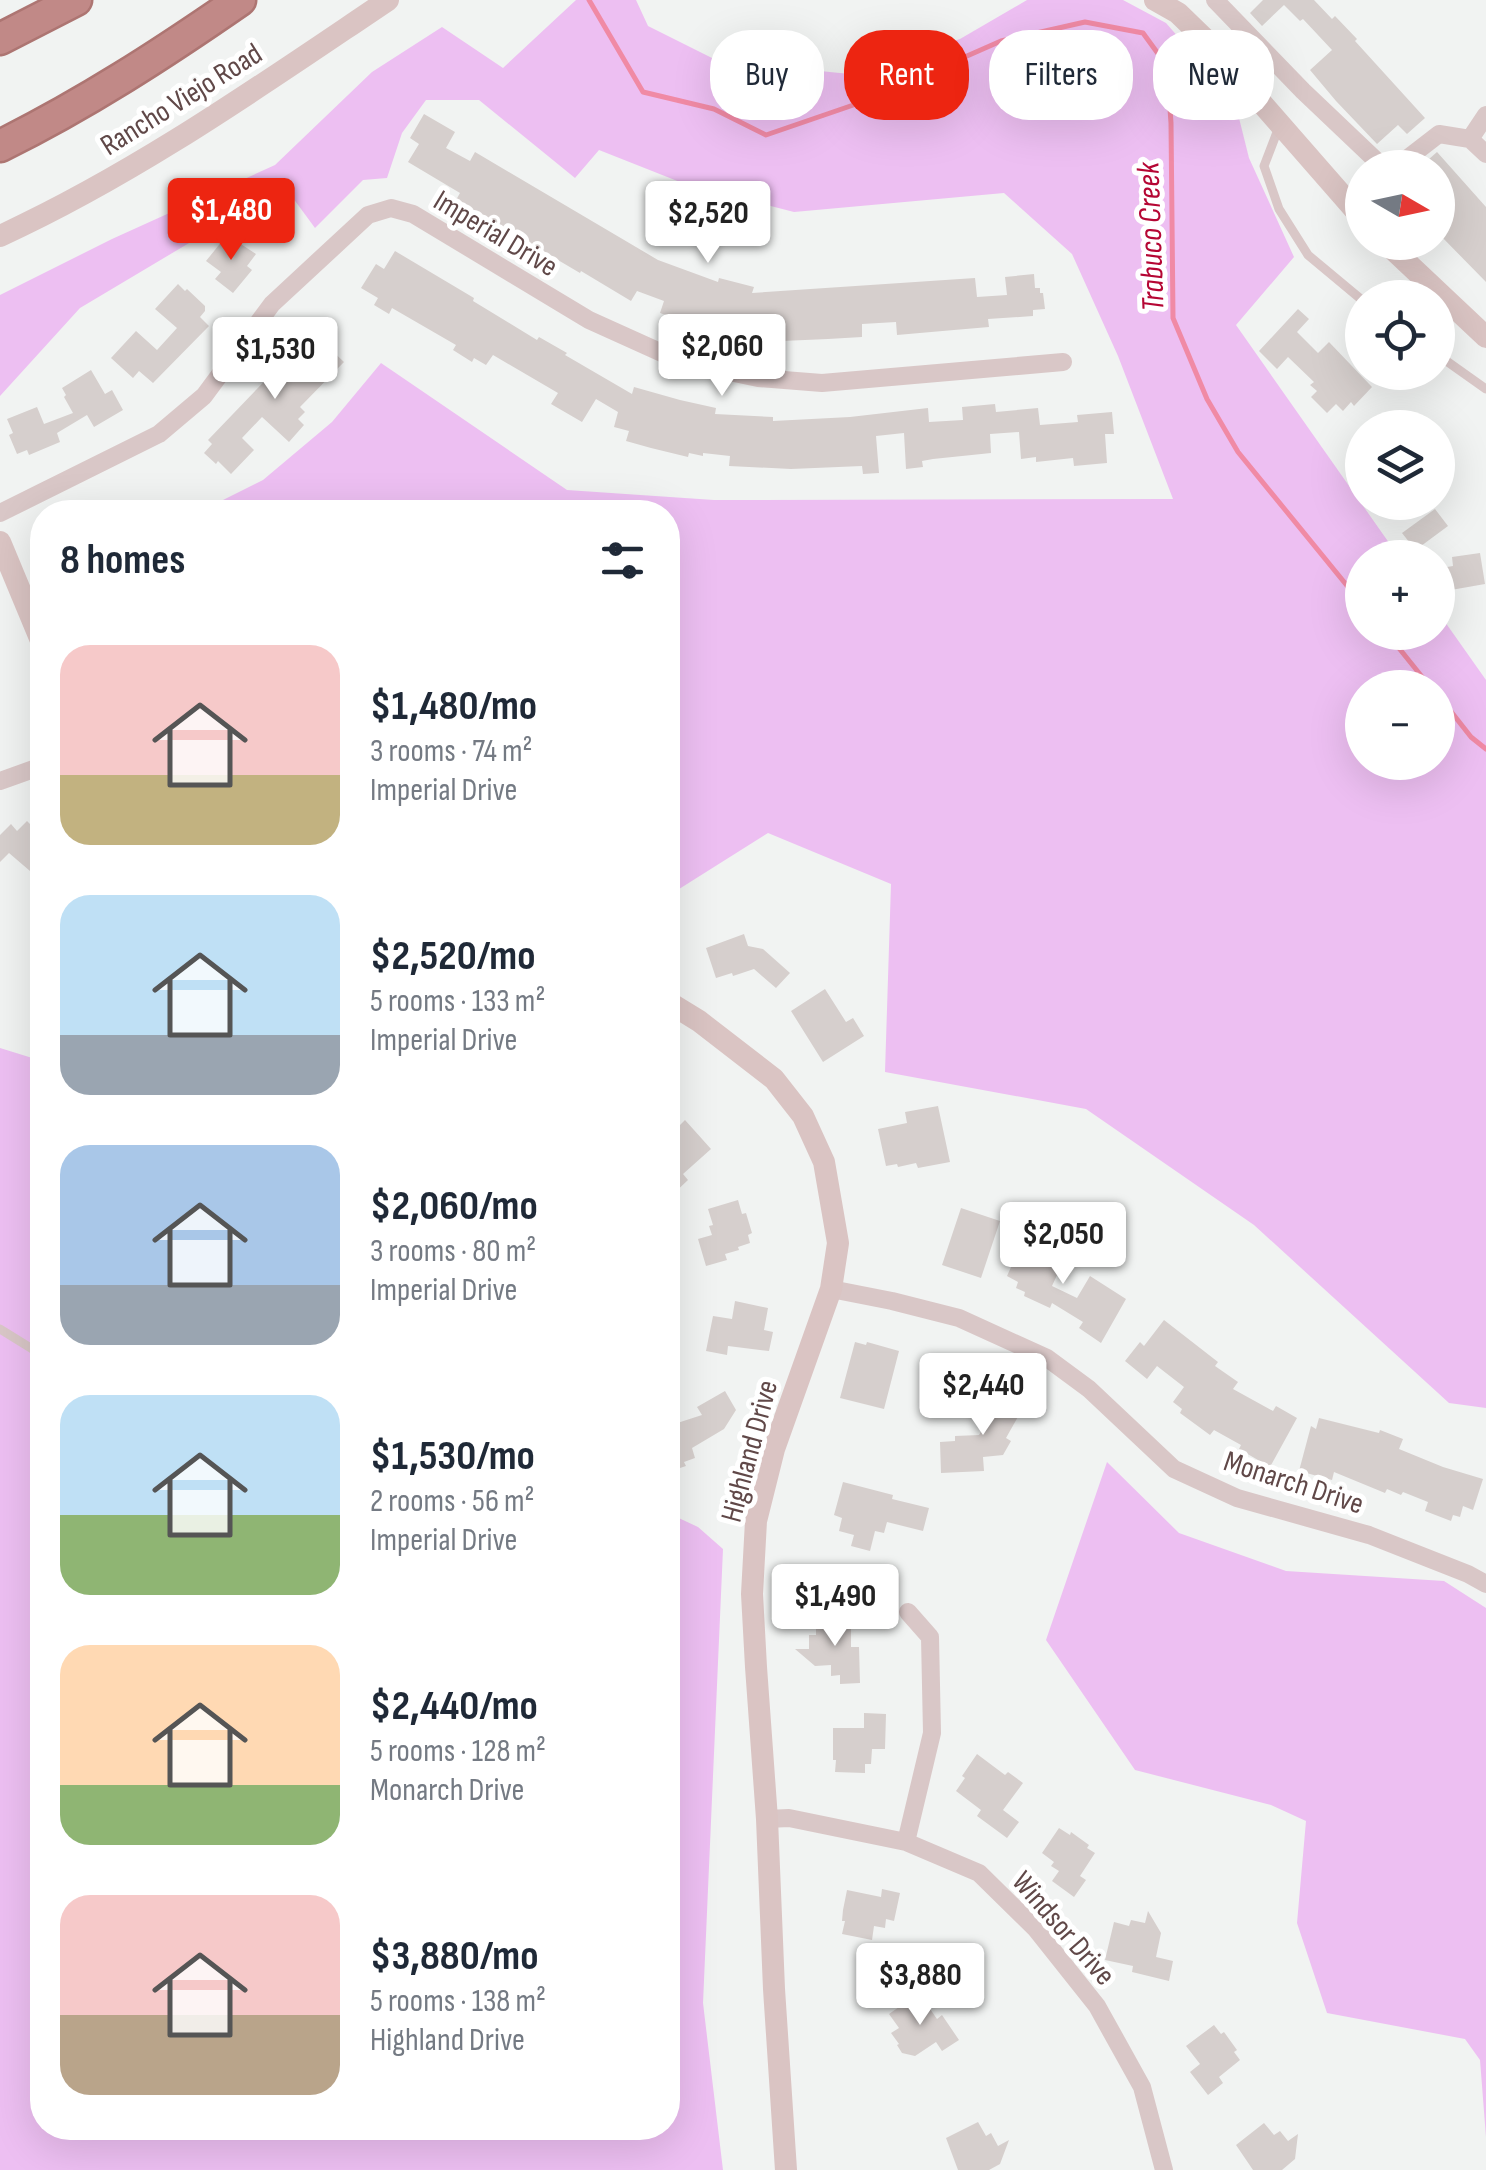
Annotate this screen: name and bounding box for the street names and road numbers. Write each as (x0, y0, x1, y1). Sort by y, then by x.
street label: Rancho Viejo Road (94, 36, 269, 164)
street label: Imperial Drive (427, 183, 564, 285)
street label: Highland Drive (714, 1376, 786, 1526)
street label: Monarch Drive (1219, 1443, 1368, 1522)
street label: Windsor Drive (1004, 1864, 1123, 1993)

